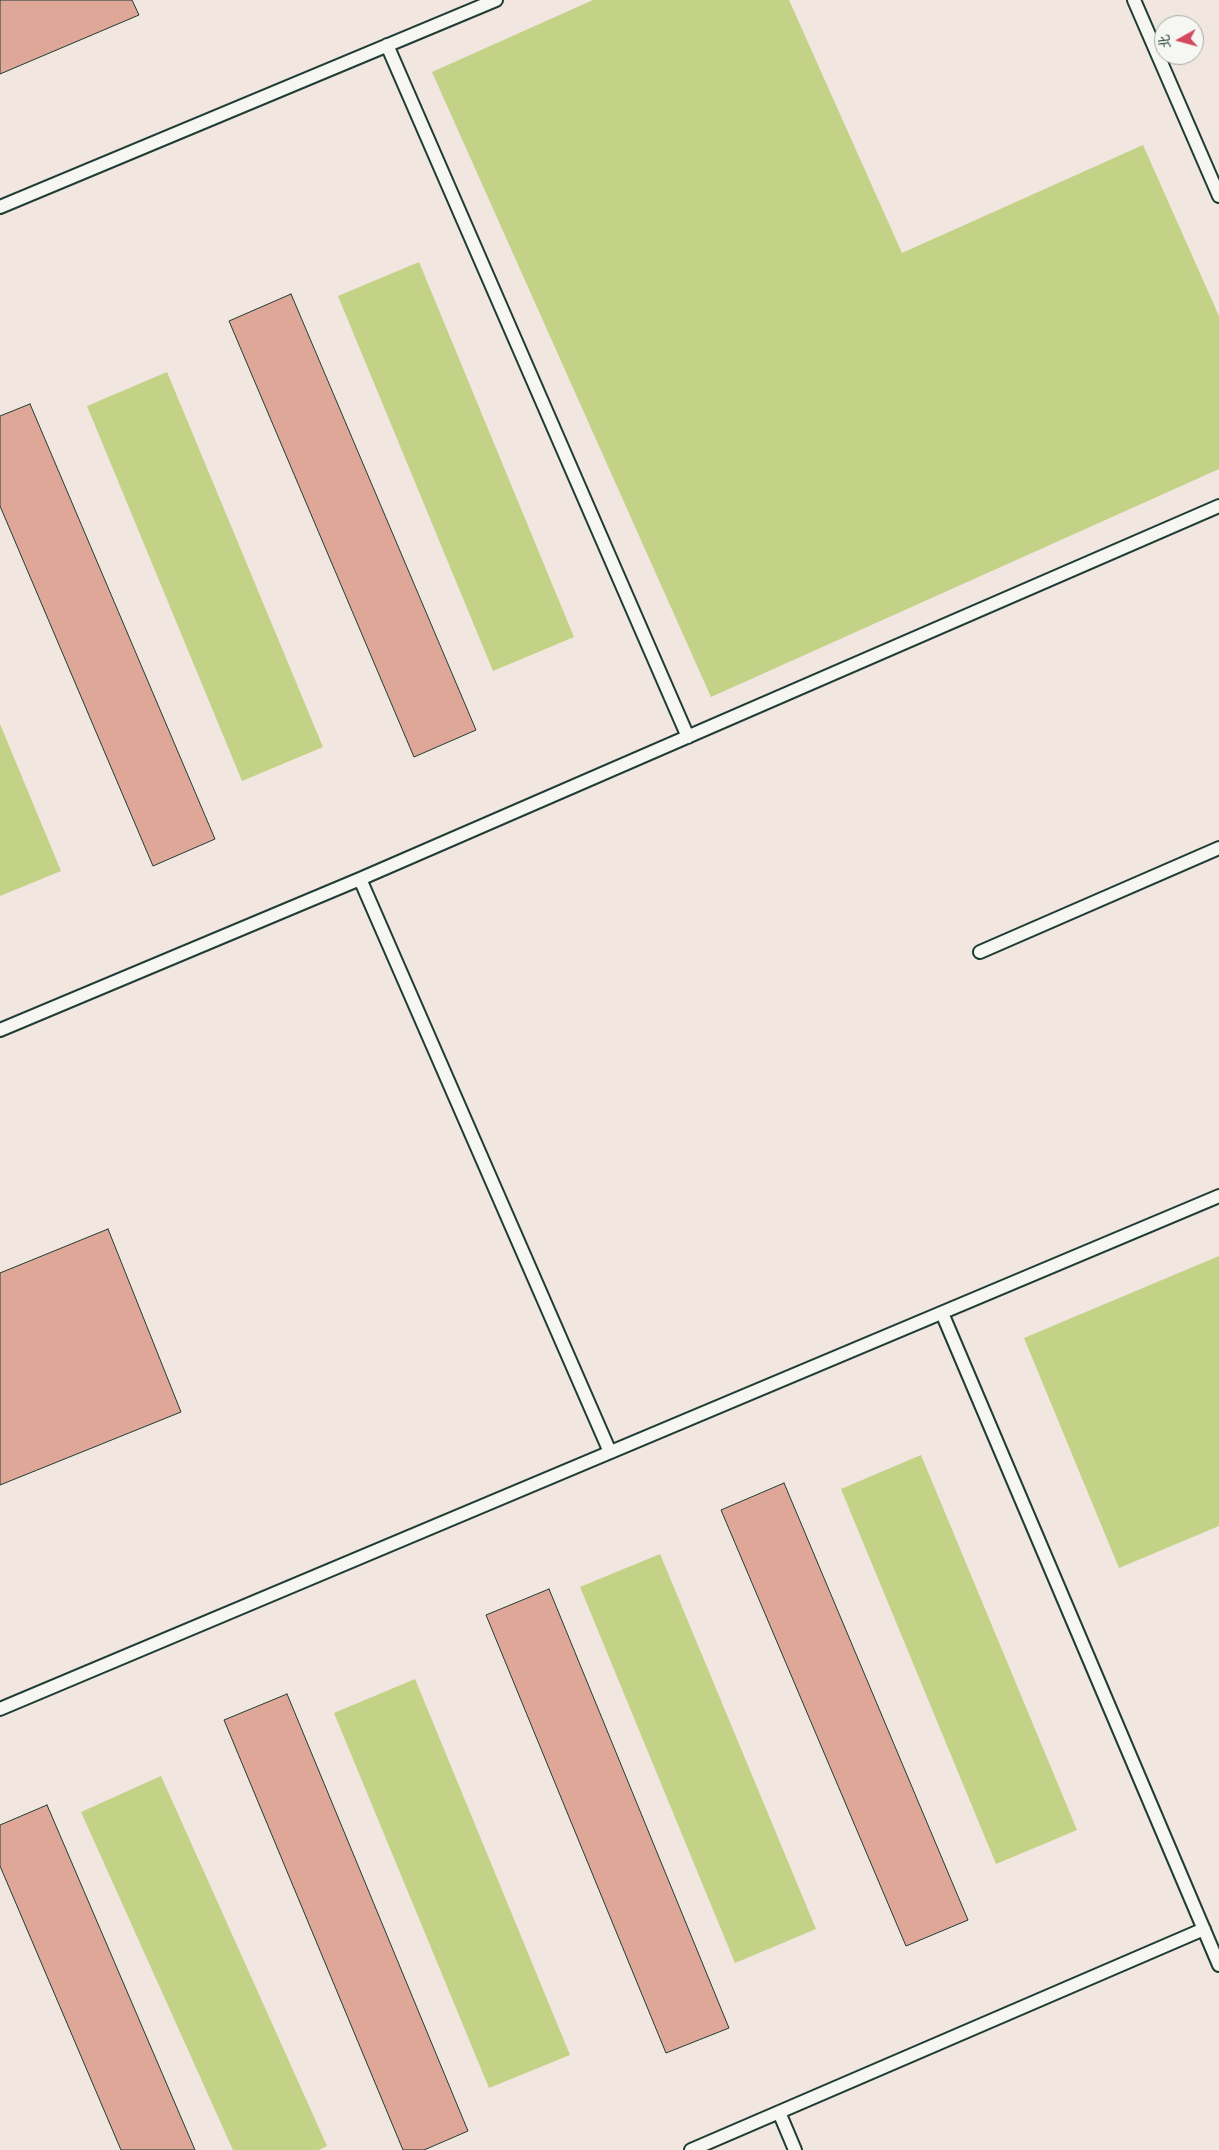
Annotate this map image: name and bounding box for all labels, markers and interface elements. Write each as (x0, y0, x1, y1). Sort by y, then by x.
north arrow (1154, 15, 1204, 65)
text: 北 (1155, 34, 1174, 50)

